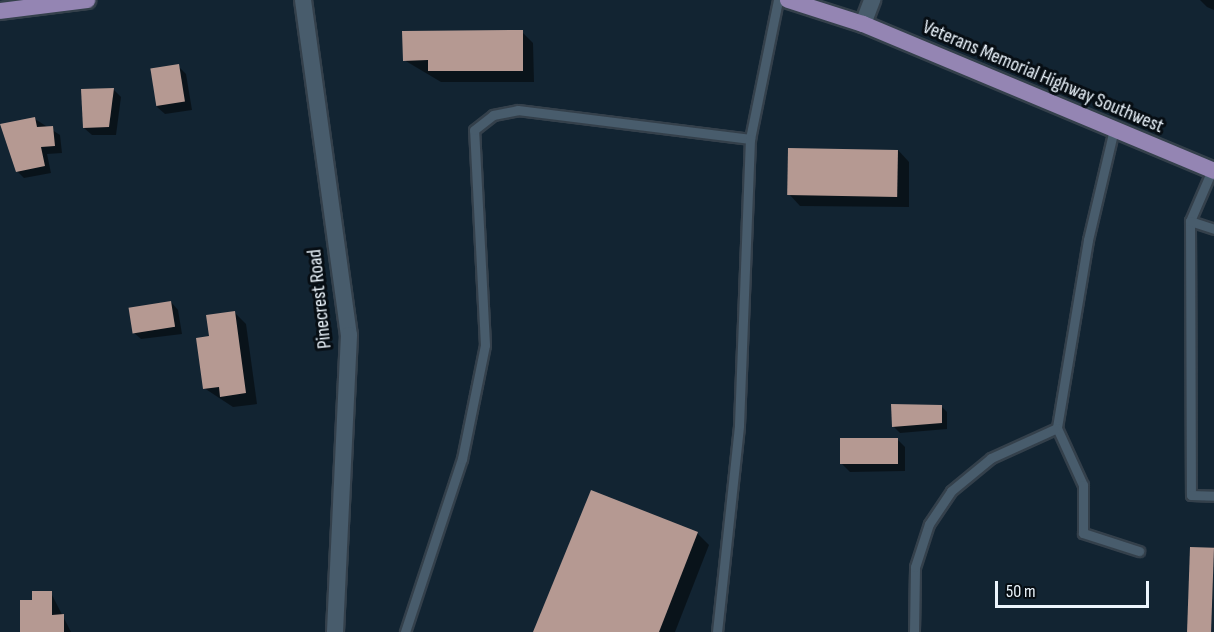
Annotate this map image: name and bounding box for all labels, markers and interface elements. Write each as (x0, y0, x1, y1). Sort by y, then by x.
street label: Veterans Memorial Highway Southwest (919, 15, 1167, 139)
street label: Pinecrest Road (303, 248, 337, 350)
scale bar (998, 569, 1152, 607)
text: 50 m (1006, 581, 1036, 602)

